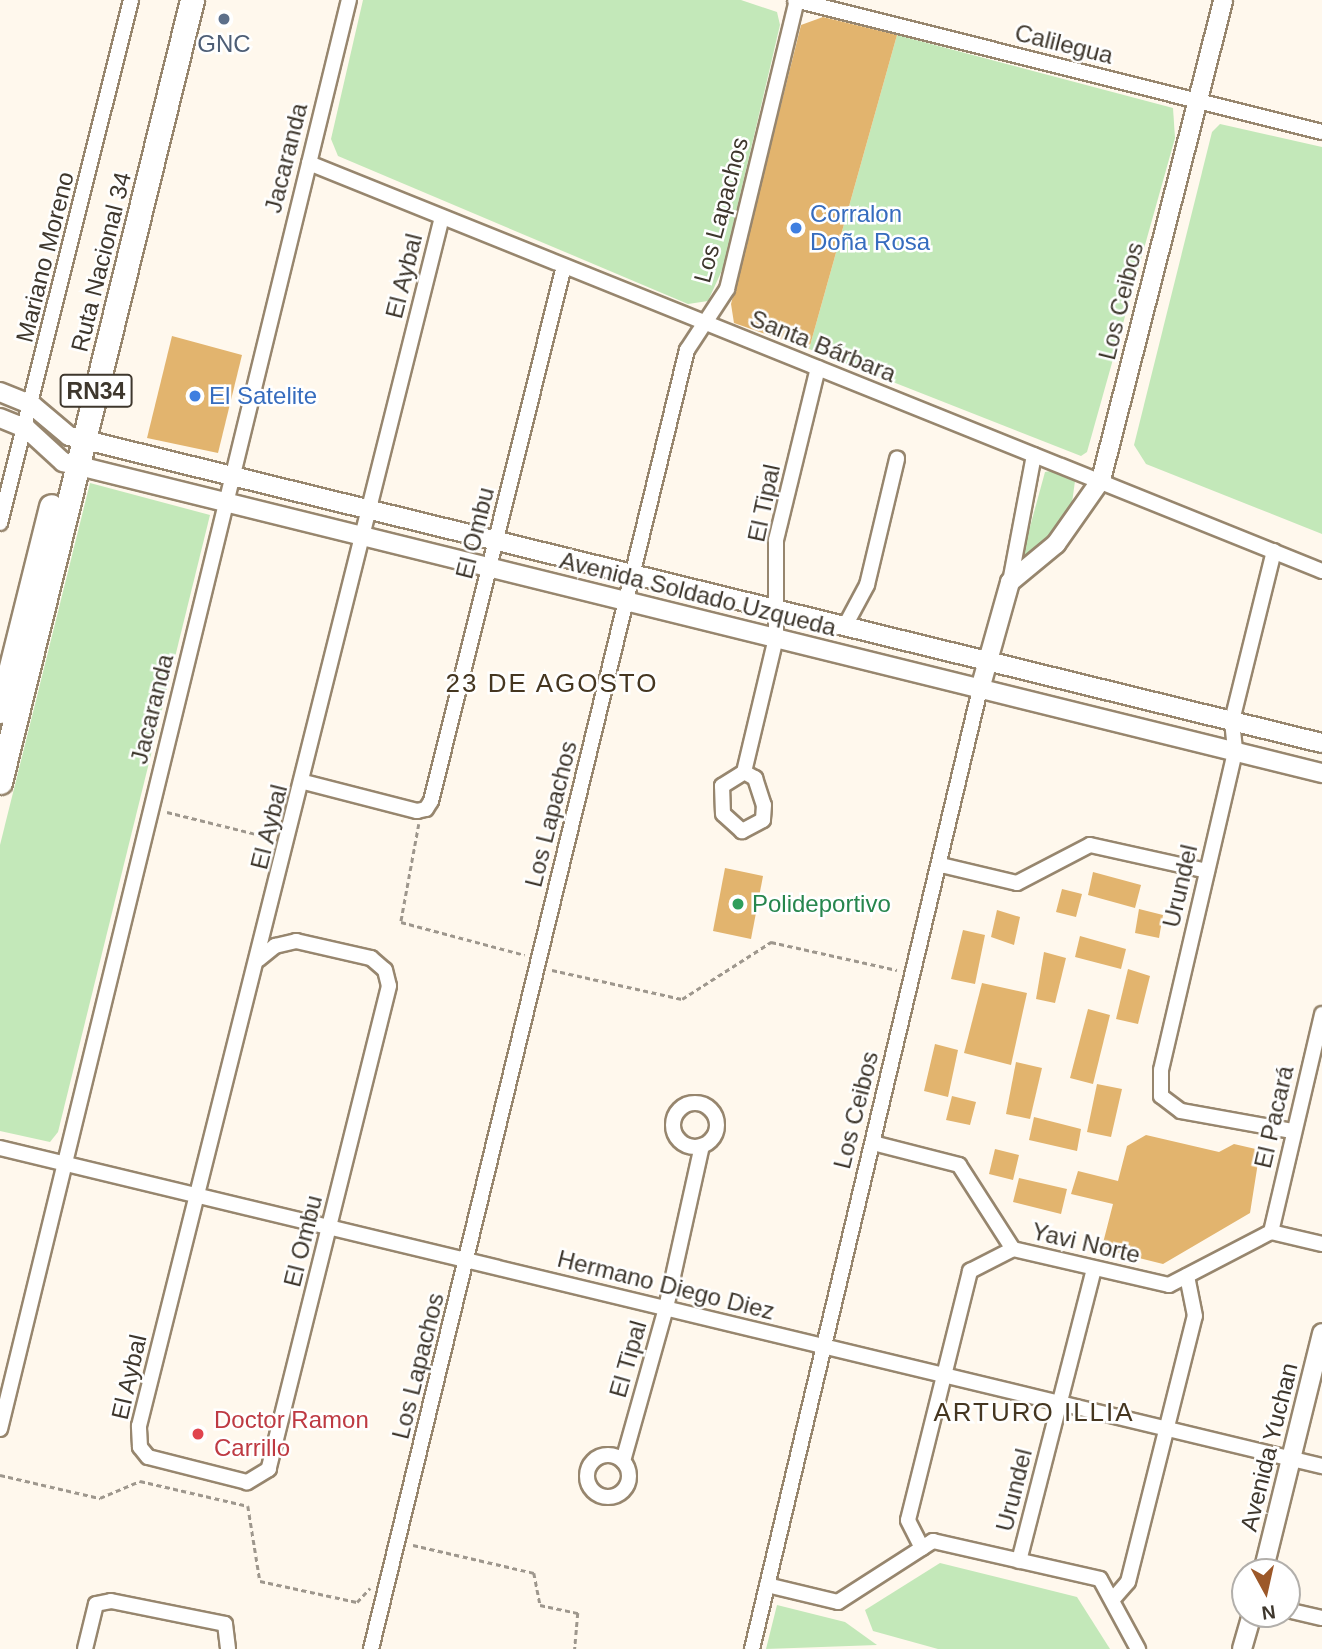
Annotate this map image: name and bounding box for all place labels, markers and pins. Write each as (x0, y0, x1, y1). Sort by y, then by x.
marker: GNC (216, 11, 232, 27)
place label: GNC (197, 30, 251, 58)
place label: Corralon Doña Rosa (810, 200, 930, 256)
marker: Corralon Doña Rosa (788, 220, 804, 236)
place label: El Satelite (209, 382, 317, 410)
marker: El Satelite (187, 388, 203, 404)
place label: Polideportivo (752, 890, 891, 918)
marker: Polideportivo (730, 896, 746, 912)
place label: Doctor Ramon Carrillo (214, 1406, 369, 1462)
marker: Doctor Ramon Carrillo (188, 1424, 208, 1444)

